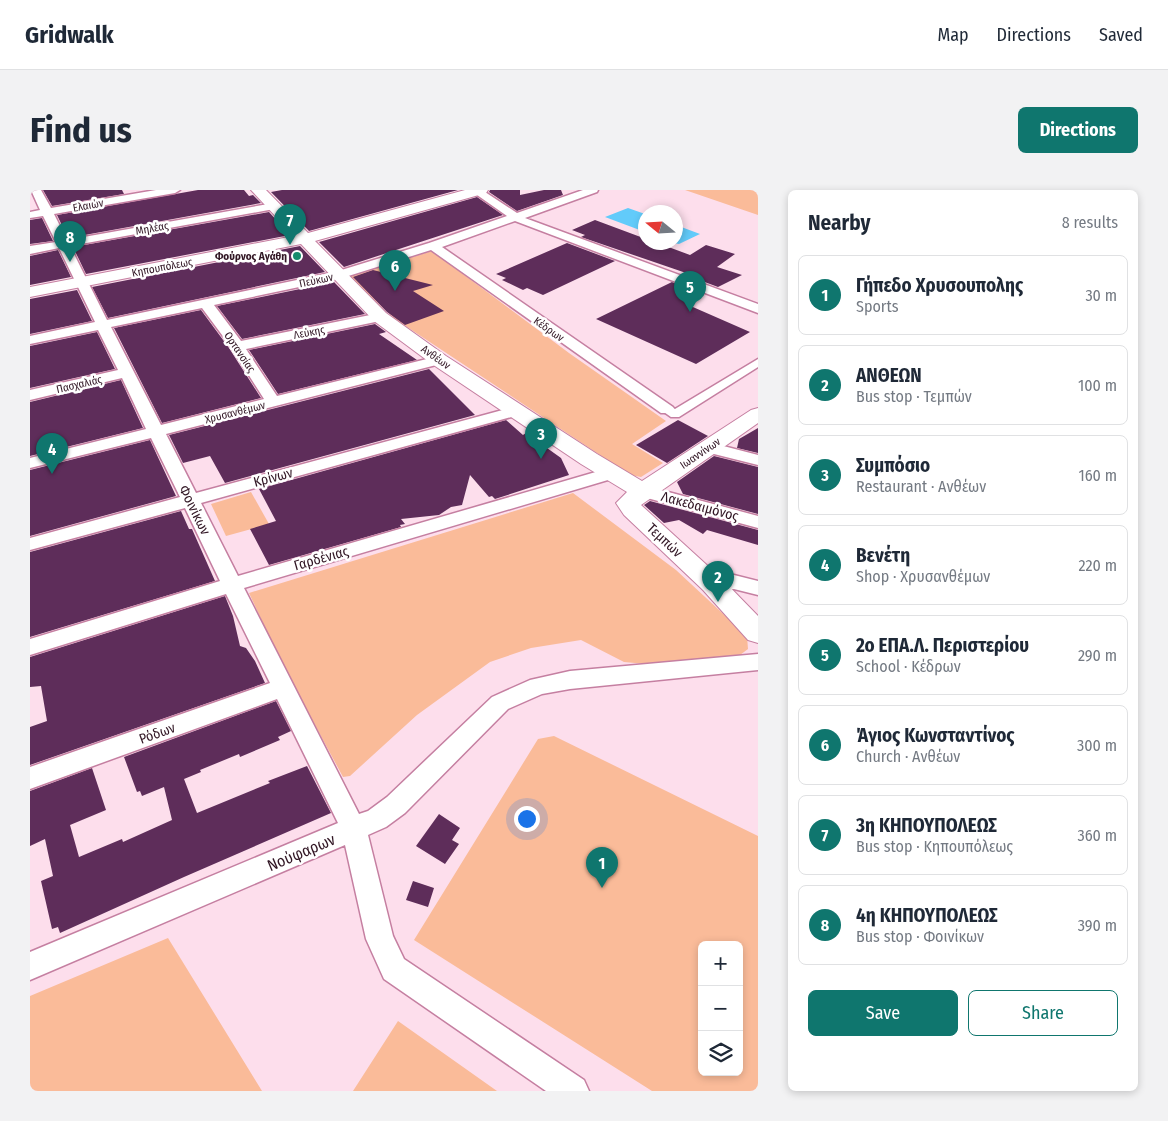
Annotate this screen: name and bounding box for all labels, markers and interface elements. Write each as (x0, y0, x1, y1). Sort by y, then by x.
text: Gridwalk (25, 21, 114, 49)
text: Map (937, 24, 969, 46)
text: Directions (997, 24, 1071, 46)
text: Saved (1099, 24, 1143, 46)
button: Directions (1018, 107, 1138, 153)
text: Find us (30, 109, 132, 151)
street label: Ελαιών (72, 196, 105, 215)
pin: 7 (274, 204, 306, 245)
north arrow (638, 205, 683, 250)
text: Nearby (808, 210, 870, 236)
text: 8 results (1062, 213, 1118, 232)
street label: Μηλέας (135, 219, 170, 238)
pin: 8 (54, 221, 86, 262)
place label: Φούρνος Αγάθη (215, 250, 287, 263)
marker: Φούρνος Αγάθη (291, 250, 303, 262)
pin: 6 (379, 250, 411, 291)
street label: Κηπουπόλεως (131, 255, 194, 280)
street label: Πεύκων (298, 271, 334, 290)
pin: 5 (674, 271, 706, 312)
text: Γήπεδο Χρυσουπολης (856, 274, 1023, 297)
text: 1 (822, 286, 828, 305)
text: 30 m (1085, 286, 1117, 305)
text: Sports (856, 297, 899, 316)
street label: Κέδρων (531, 314, 567, 345)
street label: Λεύκης (292, 323, 326, 342)
street label: Ορτανσίας (221, 329, 258, 375)
street label: Ανθέων (418, 343, 453, 372)
text: ΑΝΘΕΩΝ (856, 364, 922, 387)
street label: Πασχαλιάς (55, 373, 104, 396)
text: 2 (821, 376, 829, 395)
text: 100 m (1078, 376, 1117, 395)
text: Bus stop · Τεμπών (856, 387, 972, 406)
street label: Χρυσανθέμων (203, 399, 267, 426)
pin: 3 (525, 418, 557, 459)
pin: 4 (36, 433, 68, 474)
street label: Ιωαννίνων (678, 435, 723, 472)
text: Συμπόσιο (856, 454, 930, 477)
street label: Κρίνων (252, 464, 295, 491)
text: 3 (821, 466, 829, 485)
text: 160 m (1078, 466, 1117, 485)
text: Restaurant · Ανθέων (856, 477, 986, 496)
street label: Φοινίκων (175, 483, 214, 538)
street label: Λακεδαιμόνος (659, 488, 741, 525)
street label: Τεμπών (643, 520, 686, 561)
street label: Γαρδένιας (292, 543, 350, 574)
text: Βενέτη (856, 544, 910, 567)
text: 4 (821, 556, 829, 575)
text: 220 m (1078, 556, 1117, 575)
pin: 2 (702, 561, 734, 602)
text: Shop · Χρυσανθέμων (856, 567, 990, 586)
text: 2ο ΕΠΑ.Λ. Περιστερίου (856, 634, 1029, 657)
text: 5 (821, 646, 829, 665)
text: 290 m (1078, 646, 1117, 665)
text: School · Κέδρων (856, 657, 961, 676)
street label: Ρόδων (137, 719, 178, 748)
text: Άγιος Κωνσταντίνος (856, 724, 1015, 747)
text: 6 (821, 736, 829, 755)
text: 300 m (1077, 736, 1117, 755)
text: Church · Ανθέων (856, 747, 960, 766)
your location (514, 806, 540, 832)
text: 3η ΚΗΠΟΥΠΟΛΕΩΣ (856, 814, 997, 837)
text: 7 (822, 826, 828, 845)
text: 360 m (1077, 826, 1117, 845)
street label: Νούφαρων (264, 830, 338, 875)
text: Bus stop · Κηπουπόλεως (856, 837, 1013, 856)
pin: 1 (586, 847, 618, 888)
text: 4η ΚΗΠΟΥΠΟΛΕΩΣ (856, 904, 998, 927)
text: 8 (821, 916, 829, 935)
text: 390 m (1078, 916, 1117, 935)
text: Bus stop · Φοινίκων (856, 927, 984, 946)
map controls (698, 941, 743, 1076)
button: + (698, 941, 743, 986)
button: − (698, 986, 743, 1031)
button: Save (808, 990, 958, 1036)
button: Share (968, 990, 1118, 1036)
button: layers (698, 1031, 743, 1076)

